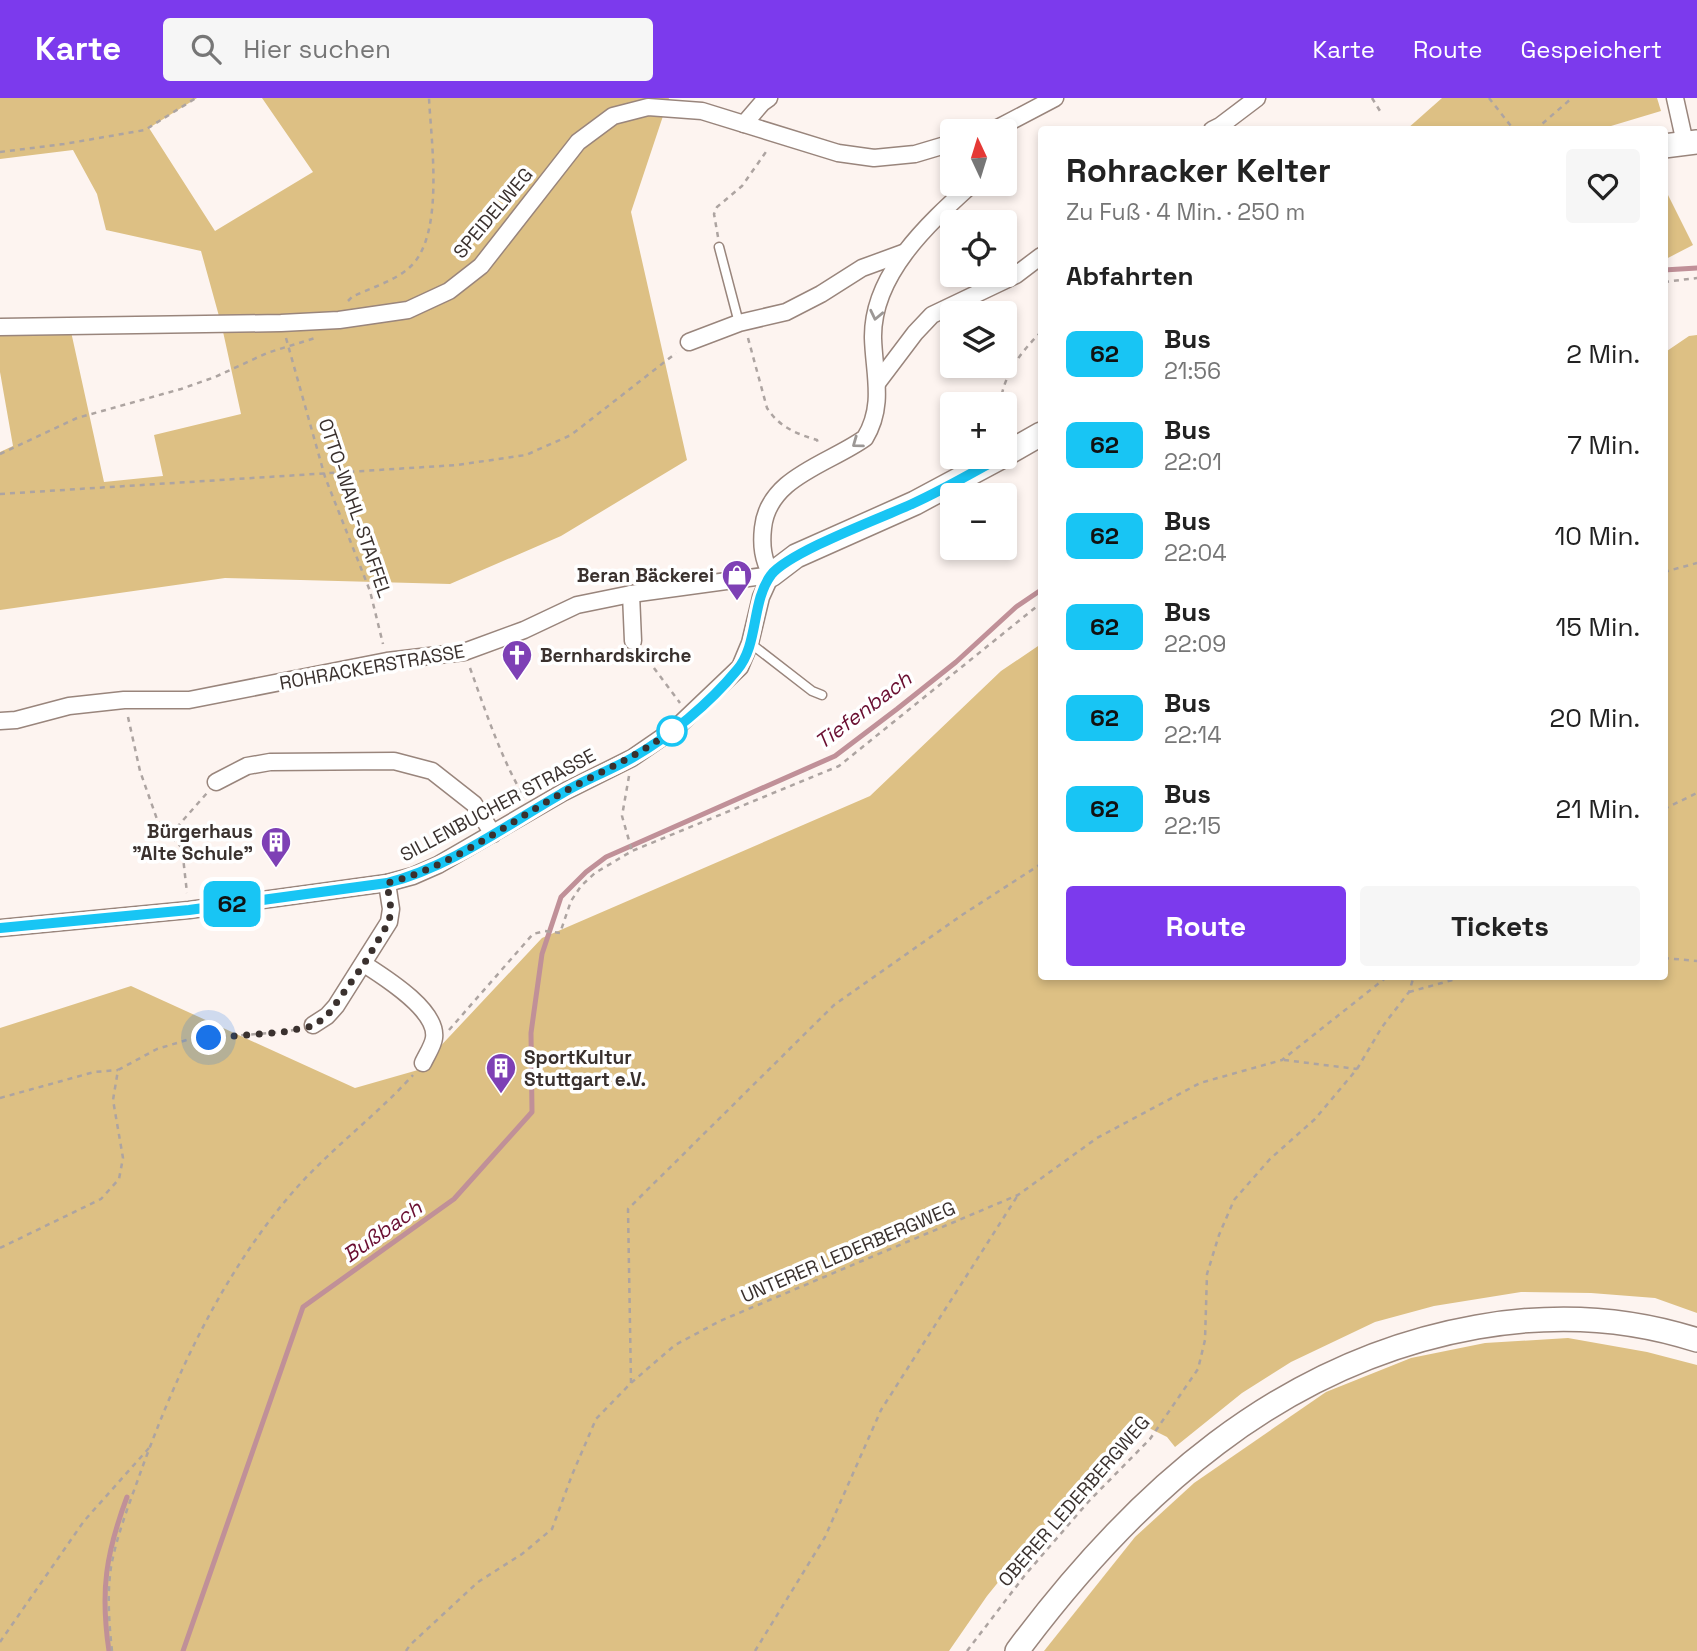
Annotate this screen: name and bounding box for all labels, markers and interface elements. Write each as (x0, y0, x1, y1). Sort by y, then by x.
search box (163, 18, 653, 81)
text: Karte (35, 28, 121, 70)
icon: search (187, 30, 225, 68)
text: Hier suchen (243, 32, 391, 66)
text: Karte (1313, 34, 1375, 65)
text: Route (1413, 34, 1482, 65)
text: Gespeichert (1520, 34, 1662, 65)
north arrow (940, 119, 1017, 196)
map controls (940, 119, 1017, 560)
button: heart (1566, 149, 1640, 223)
text: Rohracker Kelter (1066, 150, 1331, 192)
street label: SPEIDELWEG (448, 162, 538, 264)
text: Zu Fuß · 4 Min. · 250 m (1066, 197, 1305, 227)
button: locate (940, 210, 1017, 287)
text: Abfahrten (1066, 259, 1194, 293)
button: layers (940, 301, 1017, 378)
one-way arrow (870, 309, 885, 321)
text: Bus (1164, 322, 1211, 356)
text: 2 Min. (1566, 337, 1640, 371)
text: 62 (1090, 338, 1119, 369)
text: 21:56 (1164, 356, 1221, 386)
button: + (940, 392, 1017, 469)
text: Bus (1164, 413, 1211, 447)
street label: OTTO-WAHL-STAFFEL (313, 415, 397, 601)
text: 7 Min. (1567, 428, 1640, 462)
text: 62 (1090, 429, 1119, 460)
one-way arrow (852, 435, 864, 447)
text: 22:01 (1164, 447, 1222, 477)
button: − (940, 483, 1017, 560)
text: Bus (1164, 504, 1211, 538)
text: 10 Min. (1554, 519, 1640, 553)
text: 62 (1090, 520, 1119, 551)
text: 22:04 (1164, 538, 1227, 568)
shop icon: Beran Bäckerei (720, 558, 754, 602)
place label: Beran Bäckerei (577, 563, 714, 588)
text: Bus (1164, 595, 1211, 629)
text: 15 Min. (1555, 610, 1640, 644)
text: 62 (1090, 611, 1119, 642)
text: 22:09 (1164, 629, 1226, 659)
street label: ROHRACKERSTRASSE (277, 638, 467, 696)
church icon: Bernhardskirche (500, 638, 534, 682)
place label: Bernhardskirche (540, 643, 692, 668)
water label: Tiefenbach (809, 664, 918, 755)
text: Bus (1164, 686, 1211, 720)
text: 20 Min. (1550, 701, 1640, 735)
text: 62 (1090, 702, 1119, 733)
unlabelled marker (657, 716, 687, 746)
text: 22:14 (1164, 720, 1222, 750)
street label: SILLENBUCHER STRASSE (396, 743, 600, 867)
text: Bus (1164, 777, 1211, 811)
text: 21 Min. (1555, 792, 1640, 826)
text: 62 (1090, 793, 1119, 824)
text: 22:15 (1164, 811, 1221, 841)
place label: Bürgerhaus "Alte Schule" (132, 819, 253, 866)
building icon: Bürgerhaus "Alte Schule" (259, 825, 293, 869)
line badge: 62 (201, 881, 264, 927)
button: Route (1066, 886, 1346, 966)
button: Tickets (1360, 886, 1640, 966)
text: 62 (218, 888, 247, 919)
your location (191, 1020, 226, 1055)
place label: SportKultur Stuttgart e.V. (524, 1045, 646, 1092)
building icon: SportKultur Stuttgart e.V. (484, 1051, 518, 1095)
water label: Bußbach (337, 1193, 428, 1268)
street label: UNTERER LEDERBERGWEG (737, 1195, 959, 1309)
street label: OBERER LEDERBERGWEG (993, 1410, 1155, 1592)

